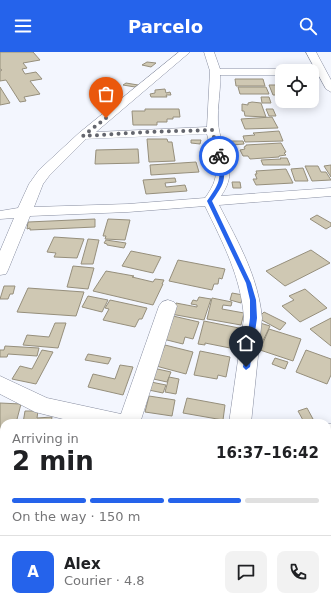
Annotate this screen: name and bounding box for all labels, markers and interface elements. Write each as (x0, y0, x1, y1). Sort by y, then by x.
icon: menu (12, 15, 34, 37)
icon: search (297, 15, 319, 37)
text: Parcelo (128, 16, 203, 37)
map controls (275, 64, 319, 108)
button: locate (275, 64, 319, 108)
pin (89, 77, 123, 118)
icon: bag (95, 83, 117, 105)
courier (199, 136, 239, 176)
icon: bike (208, 145, 230, 167)
pin (229, 326, 263, 367)
icon: home (235, 332, 257, 354)
text: Arriving in (12, 431, 79, 446)
text: 16:37–16:42 (216, 444, 319, 462)
text: 2 min (12, 446, 94, 476)
text: On the way · 150 m (12, 509, 140, 524)
button: chat (225, 551, 267, 593)
button: phone (277, 551, 319, 593)
text: Alex (64, 555, 101, 573)
text: A (27, 563, 39, 581)
text: Courier · 4.8 (64, 573, 145, 588)

